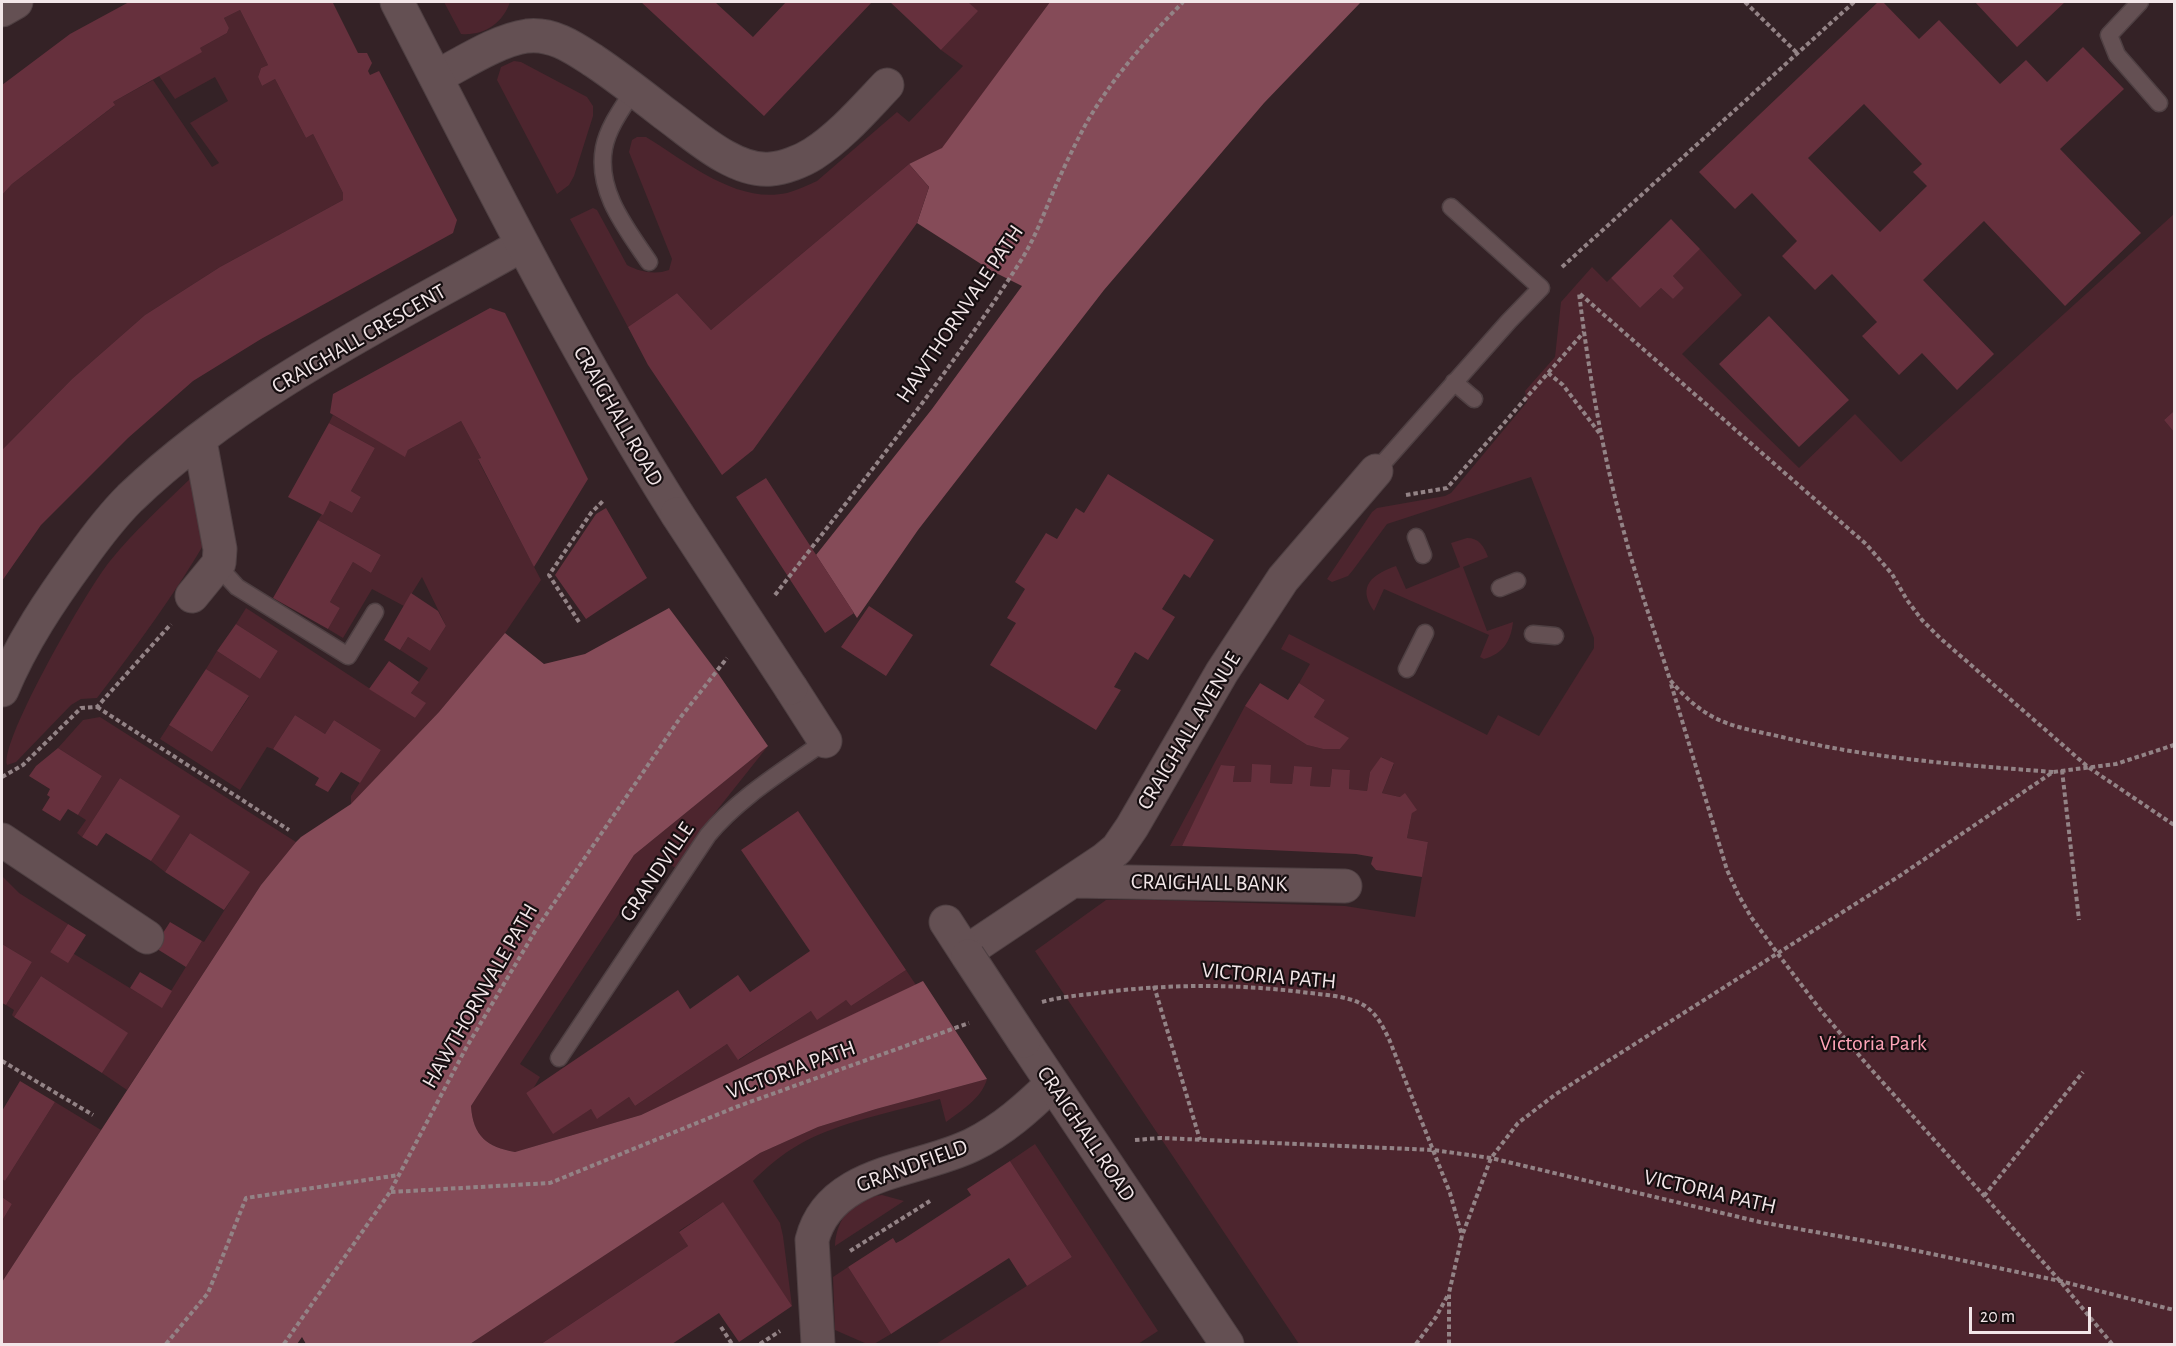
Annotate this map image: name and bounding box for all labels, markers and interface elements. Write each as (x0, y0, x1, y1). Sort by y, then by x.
street label: HAWTHORNVALE PATH (891, 220, 1029, 408)
street label: CRAIGHALL CRESCENT (267, 278, 451, 400)
street label: CRAIGHALL ROAD (567, 341, 669, 491)
street label: CRAIGHALL AVENUE (1131, 647, 1247, 815)
street label: GRANDVILLE (614, 817, 700, 927)
street label: CRAIGHALL BANK (1131, 868, 1287, 898)
street label: HAWTHORNVALE PATH (416, 899, 544, 1093)
street label: VICTORIA PATH (1200, 957, 1338, 995)
park label: Victoria Park (1819, 1030, 1927, 1056)
street label: VICTORIA PATH (723, 1034, 859, 1106)
street label: CRAIGHALL ROAD (1031, 1061, 1141, 1207)
street label: GRANDFIELD (853, 1134, 971, 1198)
street label: VICTORIA PATH (1641, 1164, 1779, 1220)
scale bar (1972, 1295, 2094, 1333)
text: 20 m (1980, 1308, 2015, 1326)

